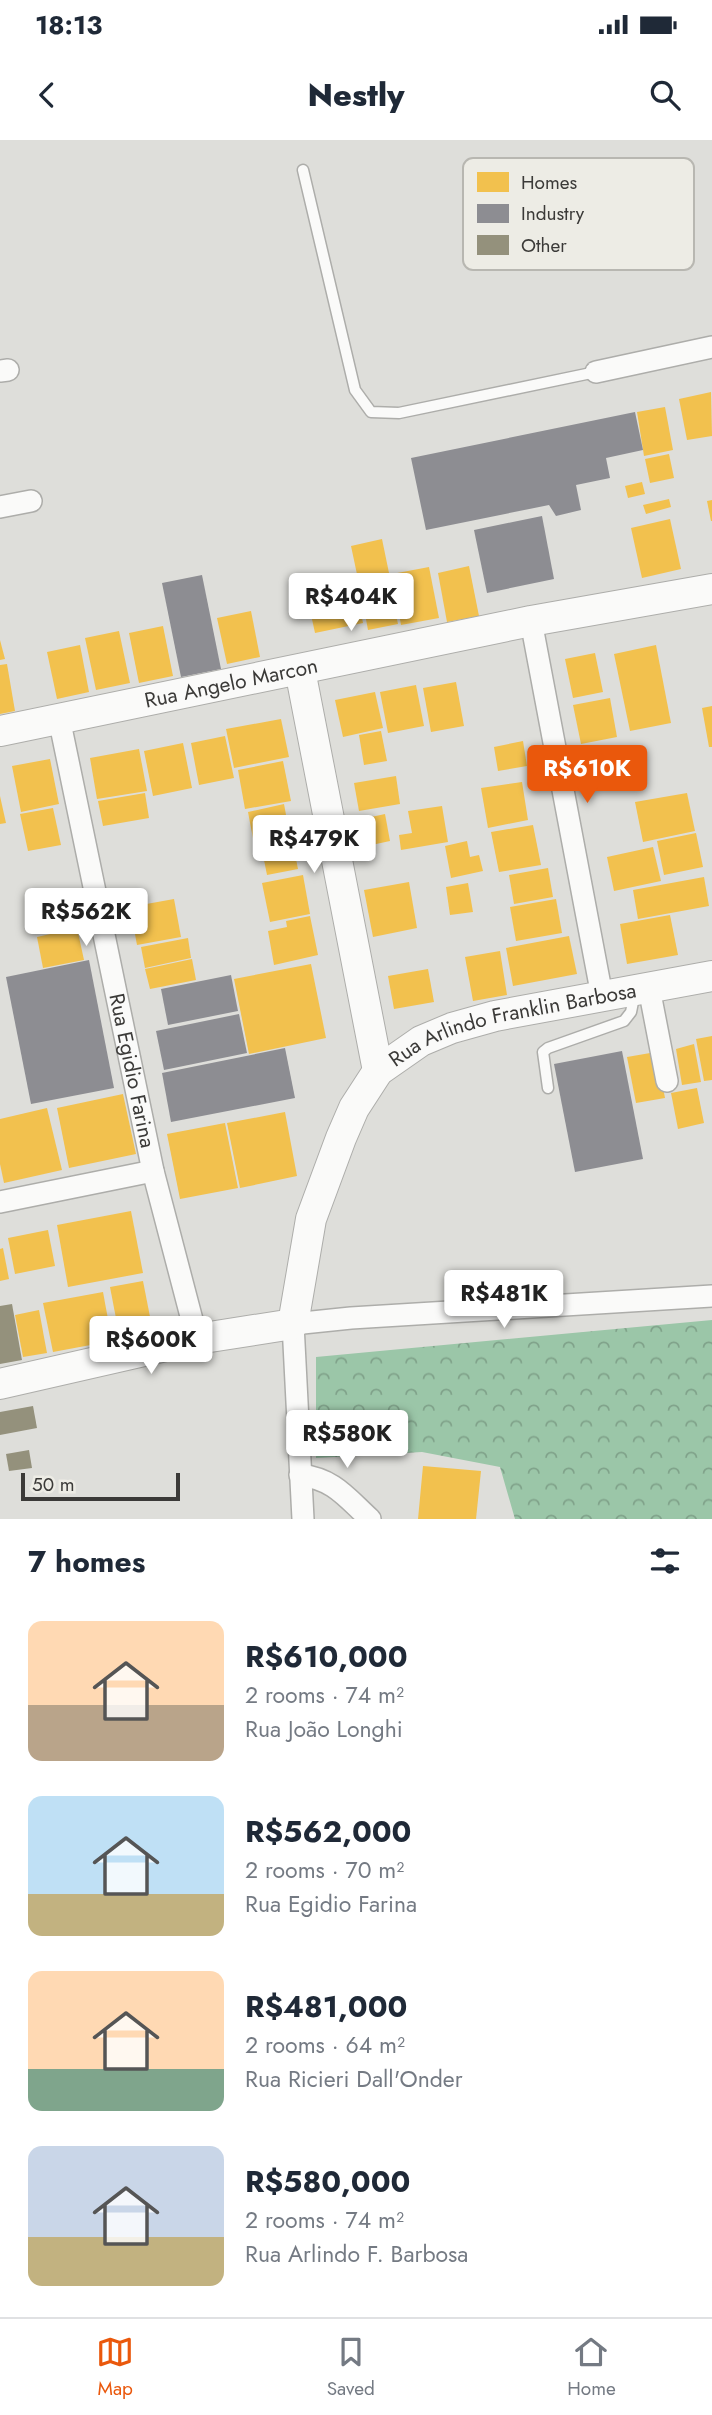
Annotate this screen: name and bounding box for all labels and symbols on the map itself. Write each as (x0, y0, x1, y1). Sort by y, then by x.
legend (463, 158, 694, 270)
text: Homes (521, 169, 578, 196)
text: Industry (521, 200, 585, 227)
text: Other (521, 232, 567, 259)
pin: R$404K (294, 574, 408, 633)
street label: Rua Angelo Marcon (142, 651, 320, 716)
pin: R$610K (530, 746, 644, 805)
pin: R$479K (257, 816, 371, 875)
pin: R$562K (29, 888, 143, 948)
street label: Rua Arlindo Franklin Barbosa (383, 975, 639, 1074)
street label: Rua Egidio Farina (101, 990, 163, 1151)
pin: R$481K (447, 1270, 561, 1330)
pin: R$600K (94, 1316, 208, 1376)
pin: R$580K (290, 1410, 404, 1470)
scale bar (21, 1470, 180, 1502)

